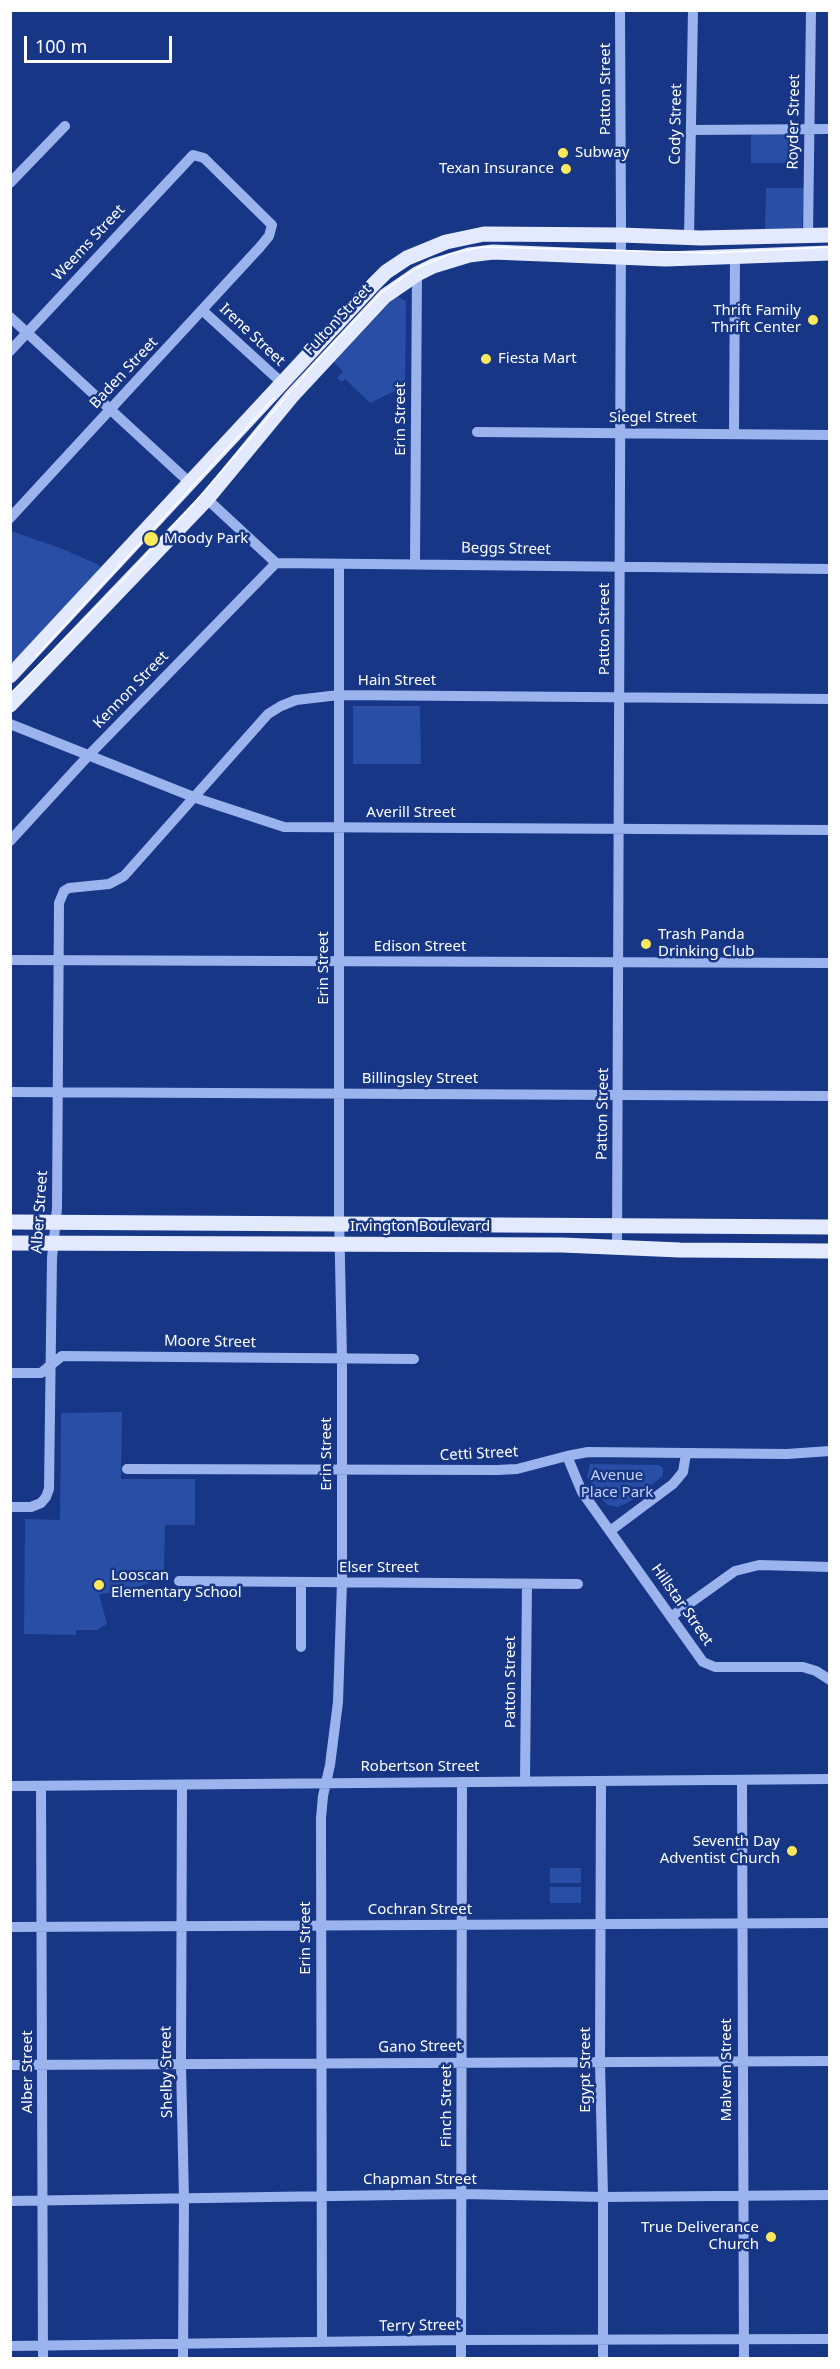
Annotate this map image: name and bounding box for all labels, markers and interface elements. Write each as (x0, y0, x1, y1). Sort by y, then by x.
scale bar (27, 24, 176, 62)
text: 100 m (35, 34, 87, 58)
street label: Patton Street (597, 43, 615, 135)
street label: Royder Street (784, 74, 804, 170)
street label: Cody Street (666, 83, 686, 165)
place label: Subway (575, 144, 629, 162)
marker: Subway (556, 146, 570, 160)
place label: Texan Insurance (439, 160, 554, 178)
marker: Texan Insurance (559, 162, 573, 176)
street label: Weems Street (49, 201, 129, 285)
street label: Fulton Street (301, 281, 375, 359)
street label: Irene Street (216, 300, 288, 370)
place label: Thrift Family Thrift Center (712, 302, 801, 337)
marker: Thrift Family Thrift Center (806, 313, 820, 327)
street label: Baden Street (86, 334, 162, 412)
place label: Fiesta Mart (498, 350, 577, 368)
marker: Fiesta Mart (479, 352, 493, 366)
street label: Erin Street (392, 382, 410, 456)
street label: Siegel Street (609, 409, 697, 427)
marker: Moody Park (142, 530, 160, 548)
place label: Moody Park (164, 530, 248, 548)
street label: Beggs Street (461, 539, 551, 559)
street label: Patton Street (596, 583, 614, 675)
street label: Kennon Street (90, 648, 172, 732)
street label: Hain Street (358, 672, 436, 690)
street label: Averill Street (366, 804, 456, 822)
place label: Trash Panda Drinking Club (658, 926, 754, 961)
street label: Erin Street (315, 931, 333, 1005)
marker: Trash Panda Drinking Club (639, 937, 653, 951)
street label: Edison Street (374, 938, 466, 956)
street label: Patton Street (593, 1068, 613, 1160)
street label: Billingsley Street (362, 1070, 478, 1088)
street label: Alber Street (28, 1170, 52, 1254)
street label: Irvington Boulevard (350, 1218, 490, 1236)
street label: Moore Street (164, 1332, 256, 1352)
street label: Erin Street (318, 1417, 336, 1491)
street label: Cetti Street (439, 1443, 519, 1465)
park label: Avenue Place Park (581, 1467, 653, 1502)
street label: Elser Street (339, 1559, 419, 1577)
street label: Hillstar Street (647, 1561, 717, 1649)
place label: Looscan Elementary School (111, 1567, 242, 1602)
marker: Looscan Elementary School (92, 1578, 106, 1592)
street label: Patton Street (502, 1636, 520, 1728)
street label: Robertson Street (360, 1758, 480, 1776)
place label: Seventh Day Adventist Church (660, 1833, 780, 1868)
marker: Seventh Day Adventist Church (785, 1844, 799, 1858)
street label: Erin Street (297, 1901, 315, 1975)
street label: Cochran Street (368, 1901, 472, 1919)
street label: Malvern Street (718, 2018, 736, 2122)
street label: Shelby Street (157, 2026, 177, 2118)
street label: Egypt Street (577, 2027, 595, 2113)
street label: Alber Street (19, 2030, 37, 2114)
street label: Gano Street (378, 2037, 462, 2057)
street label: Finch Street (438, 2064, 456, 2148)
street label: Chapman Street (363, 2171, 477, 2189)
place label: True Deliverance Church (641, 2219, 759, 2254)
marker: True Deliverance Church (764, 2230, 778, 2244)
street label: Terry Street (379, 2316, 461, 2336)

